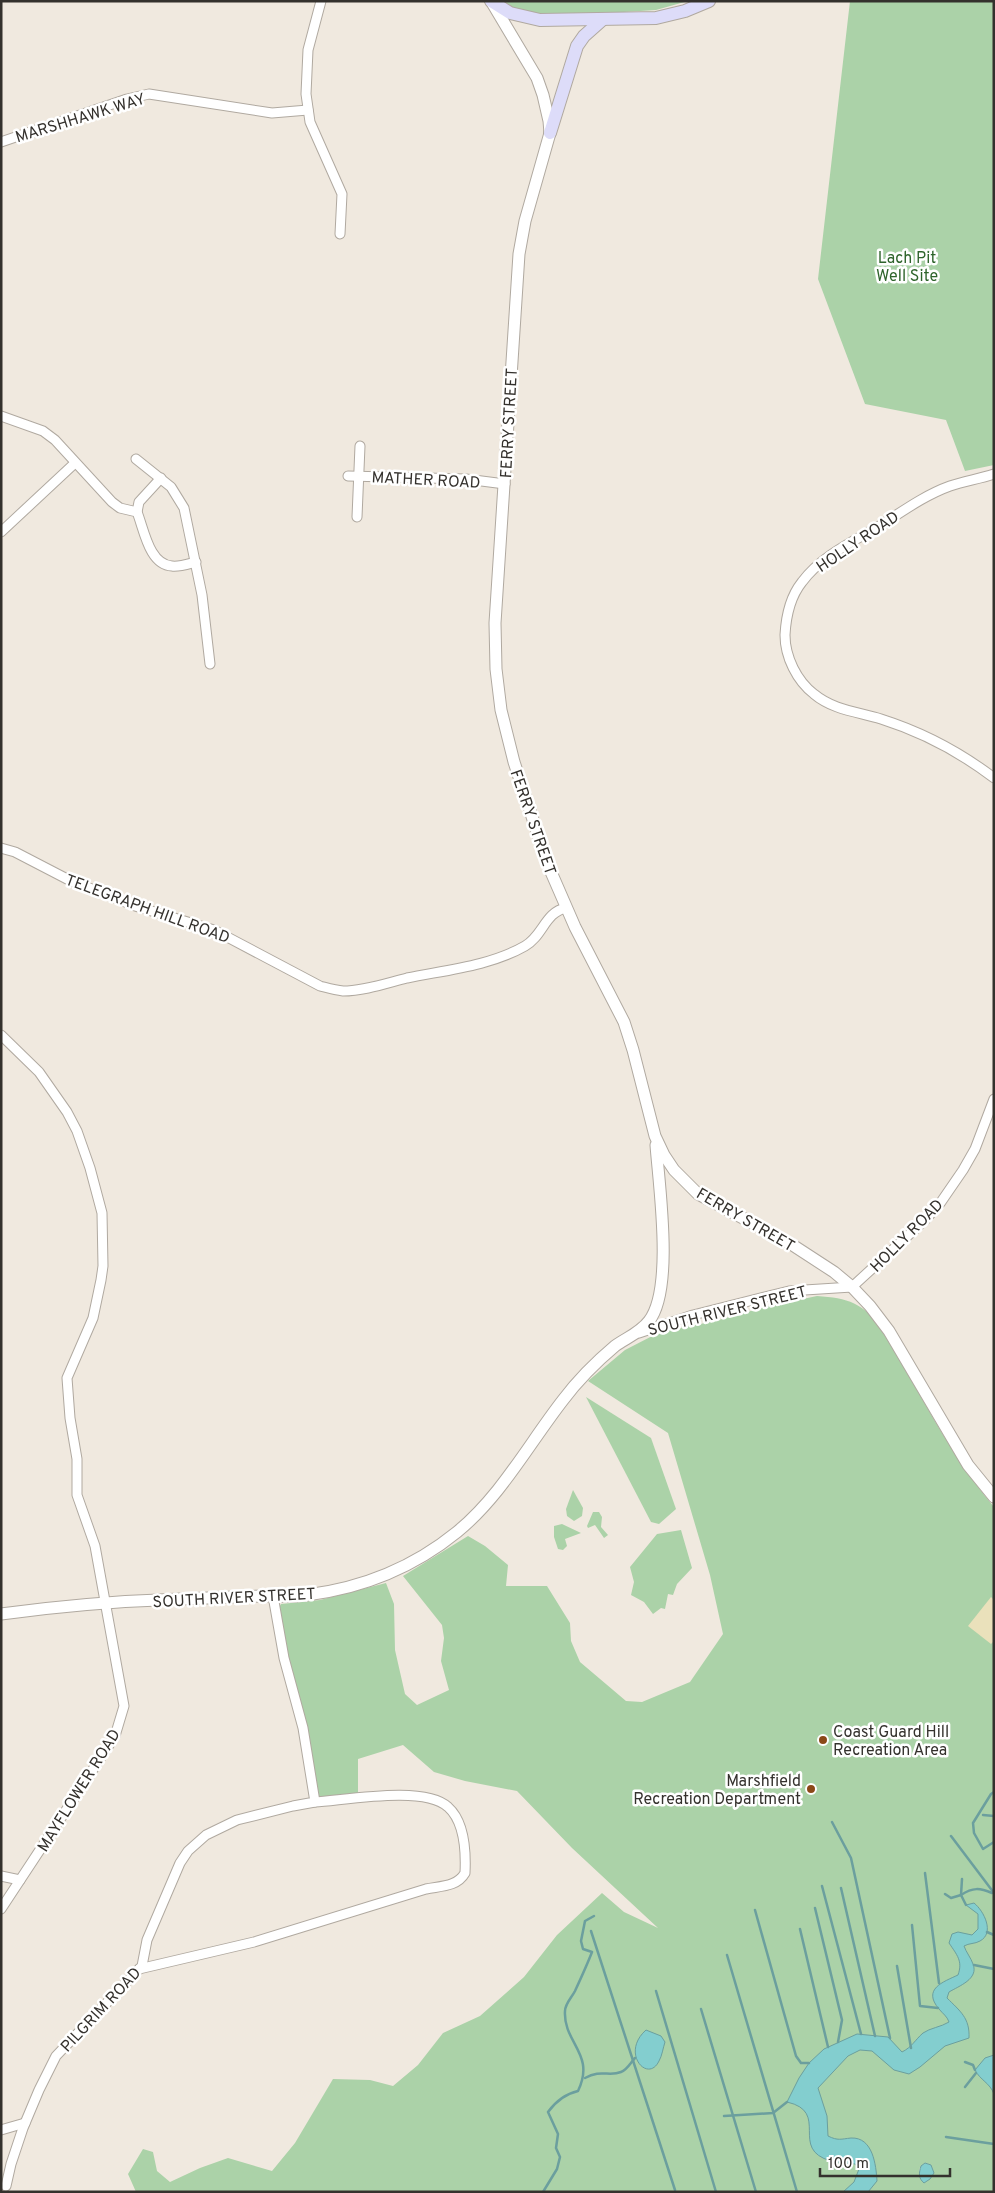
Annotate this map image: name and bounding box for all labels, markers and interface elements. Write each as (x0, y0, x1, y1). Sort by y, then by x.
street label: MARSHHAWK WAY (13, 90, 148, 148)
park label: Lach Pit Well Site (876, 249, 938, 287)
street label: FERRY STREET (497, 367, 523, 479)
street label: MATHER ROAD (371, 468, 481, 494)
street label: HOLLY ROAD (813, 508, 903, 578)
street label: FERRY STREET (505, 767, 560, 878)
street label: TELEGRAPH HILL ROAD (62, 871, 232, 949)
street label: FERRY STREET (692, 1184, 798, 1257)
street label: HOLLY ROAD (867, 1196, 948, 1277)
street label: SOUTH RIVER STREET (646, 1282, 809, 1341)
street label: SOUTH RIVER STREET (152, 1585, 316, 1613)
place label: Coast Guard Hill Recreation Area (833, 1723, 949, 1761)
street label: MAYFLOWER ROAD (34, 1726, 126, 1856)
marker: Coast Guard Hill Recreation Area (817, 1734, 829, 1746)
place label: Marshfield Recreation Department (633, 1772, 801, 1810)
marker: Marshfield Recreation Department (805, 1783, 817, 1795)
street label: PILGRIM ROAD (57, 1964, 146, 2057)
scale bar (820, 2146, 950, 2178)
text: 100 m (828, 2155, 869, 2174)

